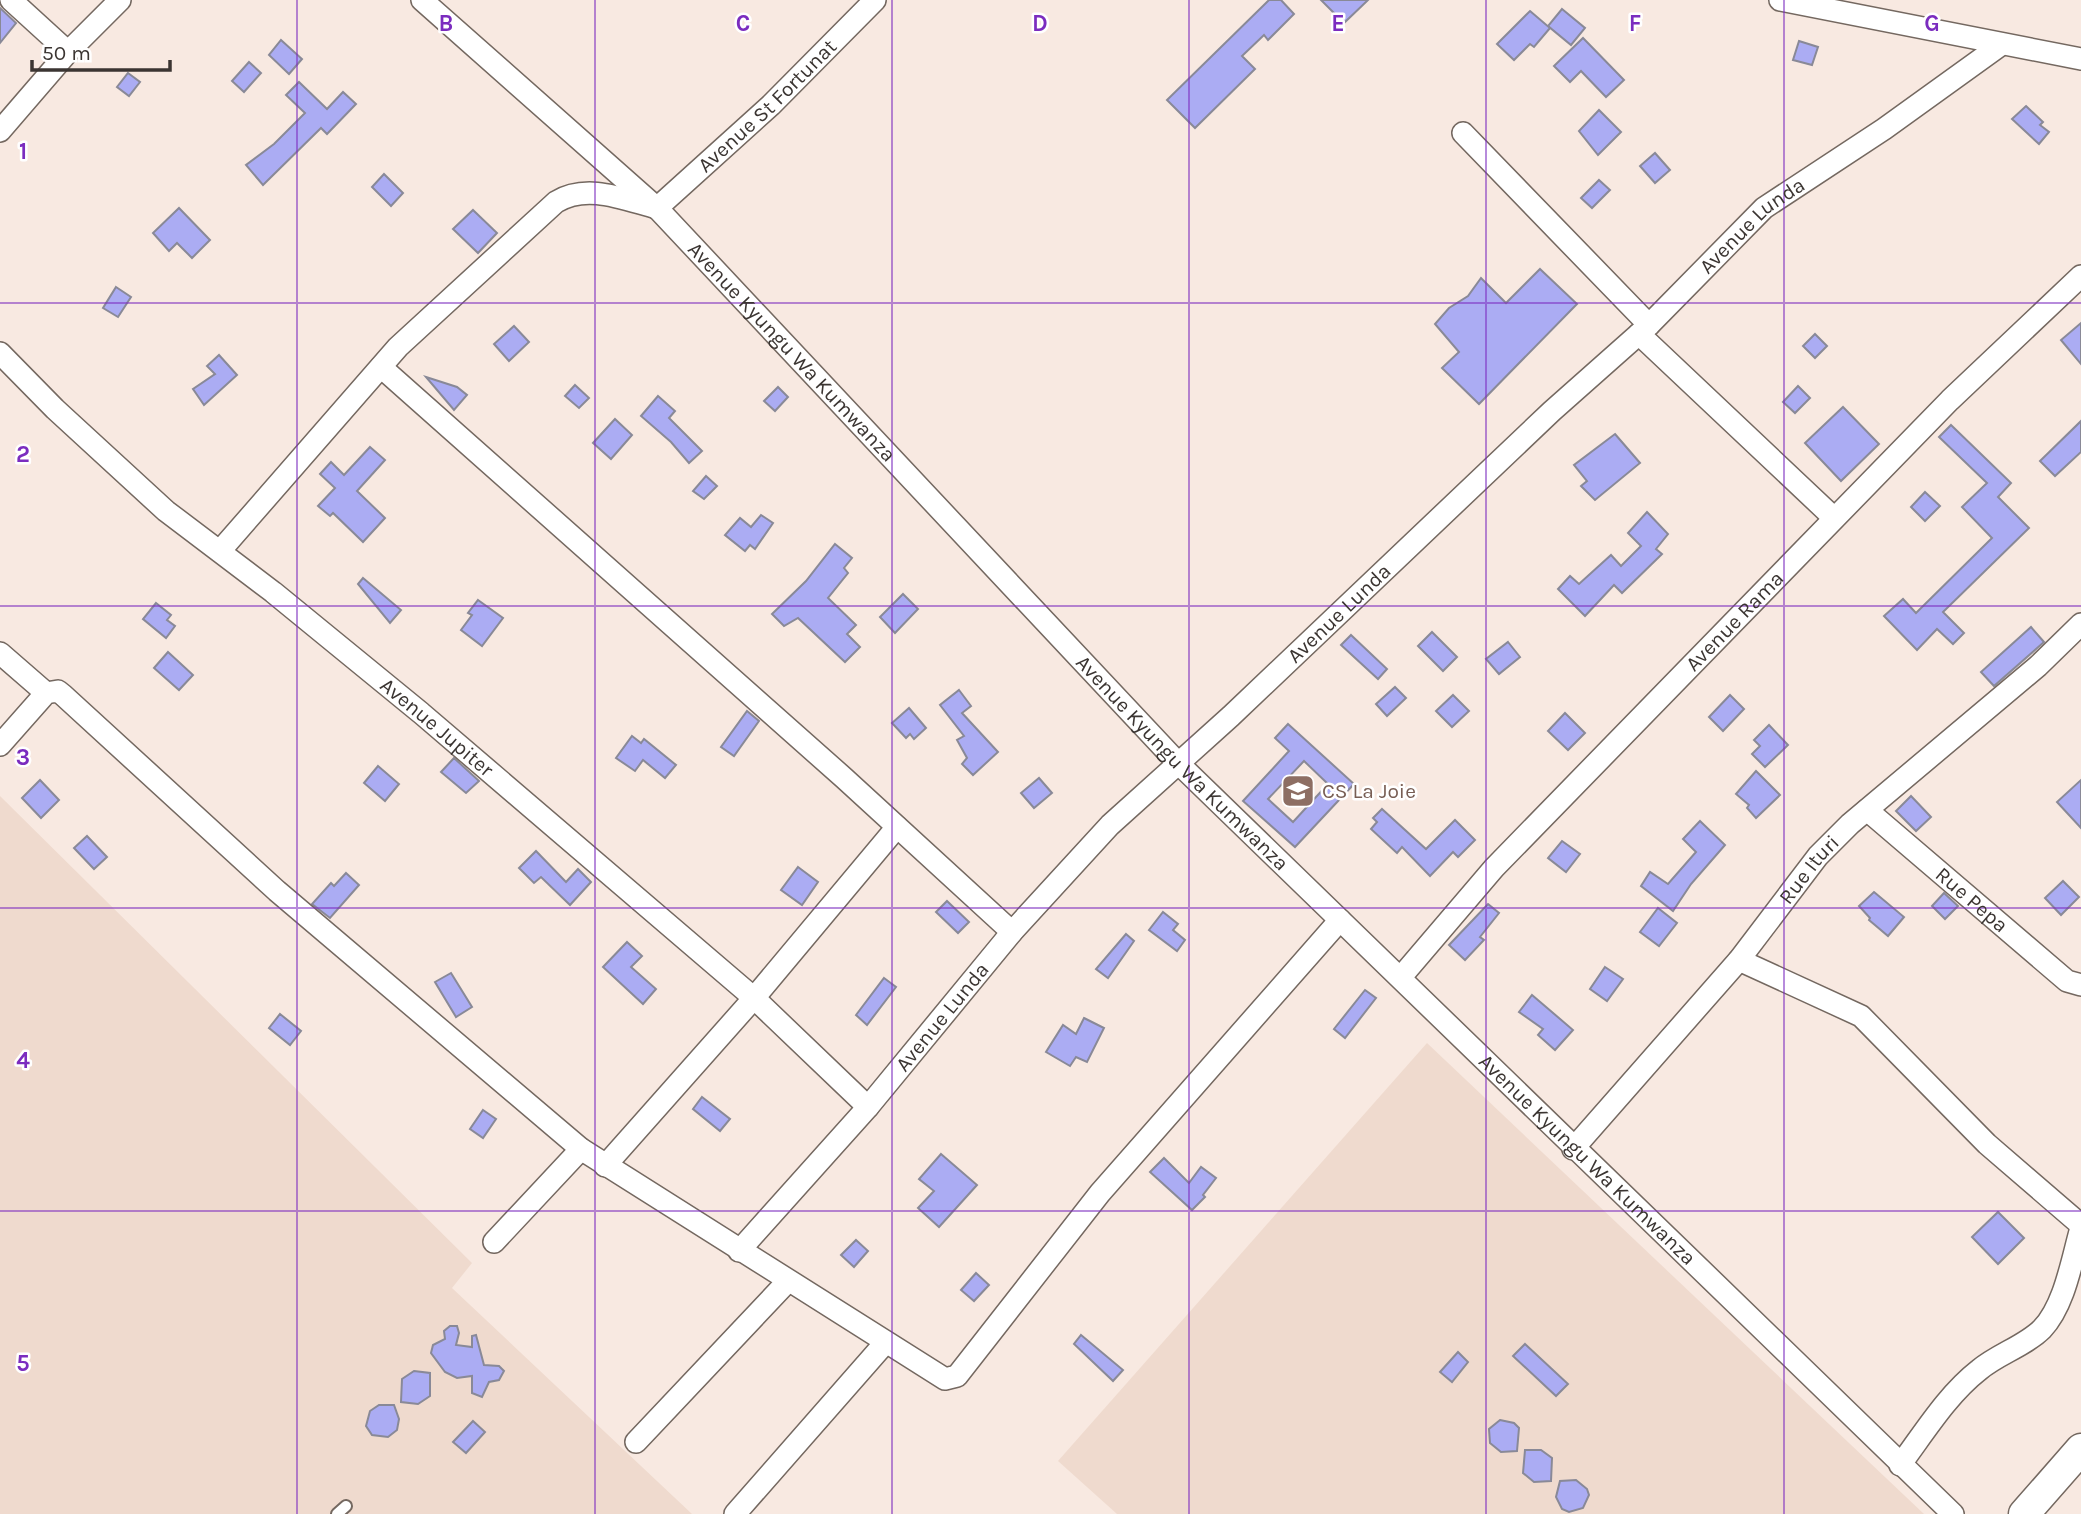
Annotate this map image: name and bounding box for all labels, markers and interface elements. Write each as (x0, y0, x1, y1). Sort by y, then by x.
text: B (439, 10, 453, 37)
text: C (736, 10, 750, 37)
text: D (1032, 10, 1048, 37)
text: E (1331, 10, 1345, 37)
text: F (1629, 10, 1641, 37)
text: G (1924, 10, 1940, 37)
scale bar (32, 28, 170, 72)
street label: Avenue St Fortunat (693, 34, 841, 177)
text: 50 m (42, 41, 91, 65)
text: 1 (19, 138, 27, 165)
street label: Avenue Lunda (1694, 173, 1809, 279)
street label: Avenue Kyungu Wa Kumwanza (683, 237, 901, 467)
text: 2 (16, 441, 30, 468)
street label: Avenue Lunda (1282, 559, 1396, 668)
street label: Avenue Rama (1681, 566, 1788, 676)
street label: Avenue Kyungu Wa Kumwanza (1071, 650, 1294, 875)
street label: Avenue Jupiter (376, 673, 499, 782)
text: 3 (16, 744, 30, 771)
school or university icon: CS La Joie (1279, 772, 1317, 810)
place label: CS La Joie (1322, 779, 1416, 803)
street label: Rue Ituri (1774, 830, 1844, 909)
street label: Rue Pepa (1931, 862, 2013, 937)
street label: Avenue Lunda (890, 958, 994, 1076)
text: 4 (16, 1047, 30, 1074)
street label: Avenue Kyungu Wa Kumwanza (1474, 1049, 1701, 1270)
text: 5 (16, 1350, 30, 1377)

